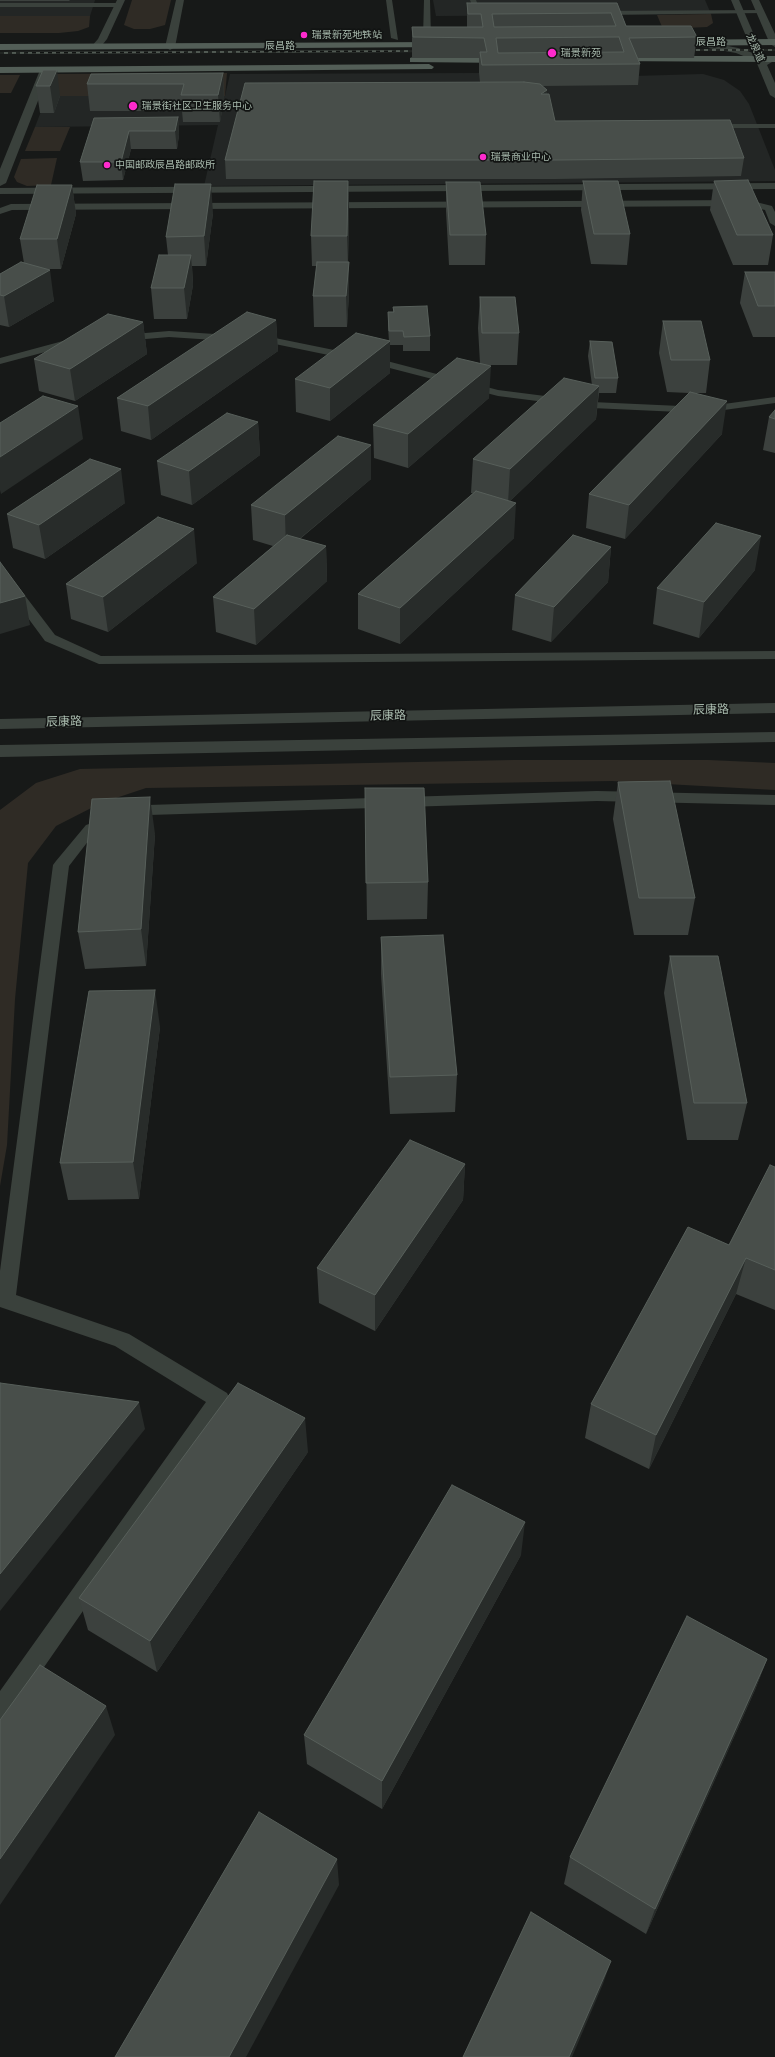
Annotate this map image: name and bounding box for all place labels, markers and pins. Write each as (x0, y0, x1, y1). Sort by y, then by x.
place label: 瑞景新苑地铁站 (312, 29, 382, 41)
marker: 瑞景新苑地铁站 (299, 30, 309, 40)
marker: 瑞景新苑 (546, 47, 558, 59)
place label: 瑞景新苑 (561, 47, 601, 59)
marker: 瑞景街社区卫生服务中心 (127, 100, 139, 112)
place label: 瑞景街社区卫生服务中心 (142, 100, 252, 112)
place label: 瑞景商业中心 (491, 151, 551, 163)
marker: 瑞景商业中心 (478, 152, 488, 162)
place label: 中国邮政辰昌路邮政所 (115, 159, 215, 171)
marker: 中国邮政辰昌路邮政所 (102, 160, 112, 170)

